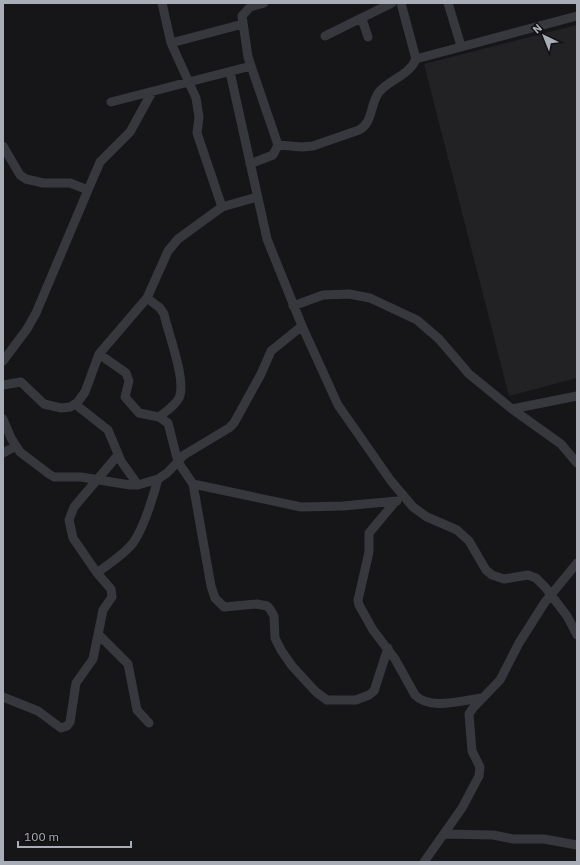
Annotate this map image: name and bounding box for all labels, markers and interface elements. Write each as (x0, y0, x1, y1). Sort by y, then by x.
north arrow (524, 16, 564, 56)
text: N (529, 21, 545, 37)
scale bar (18, 823, 131, 849)
text: 100 m (24, 829, 59, 844)

